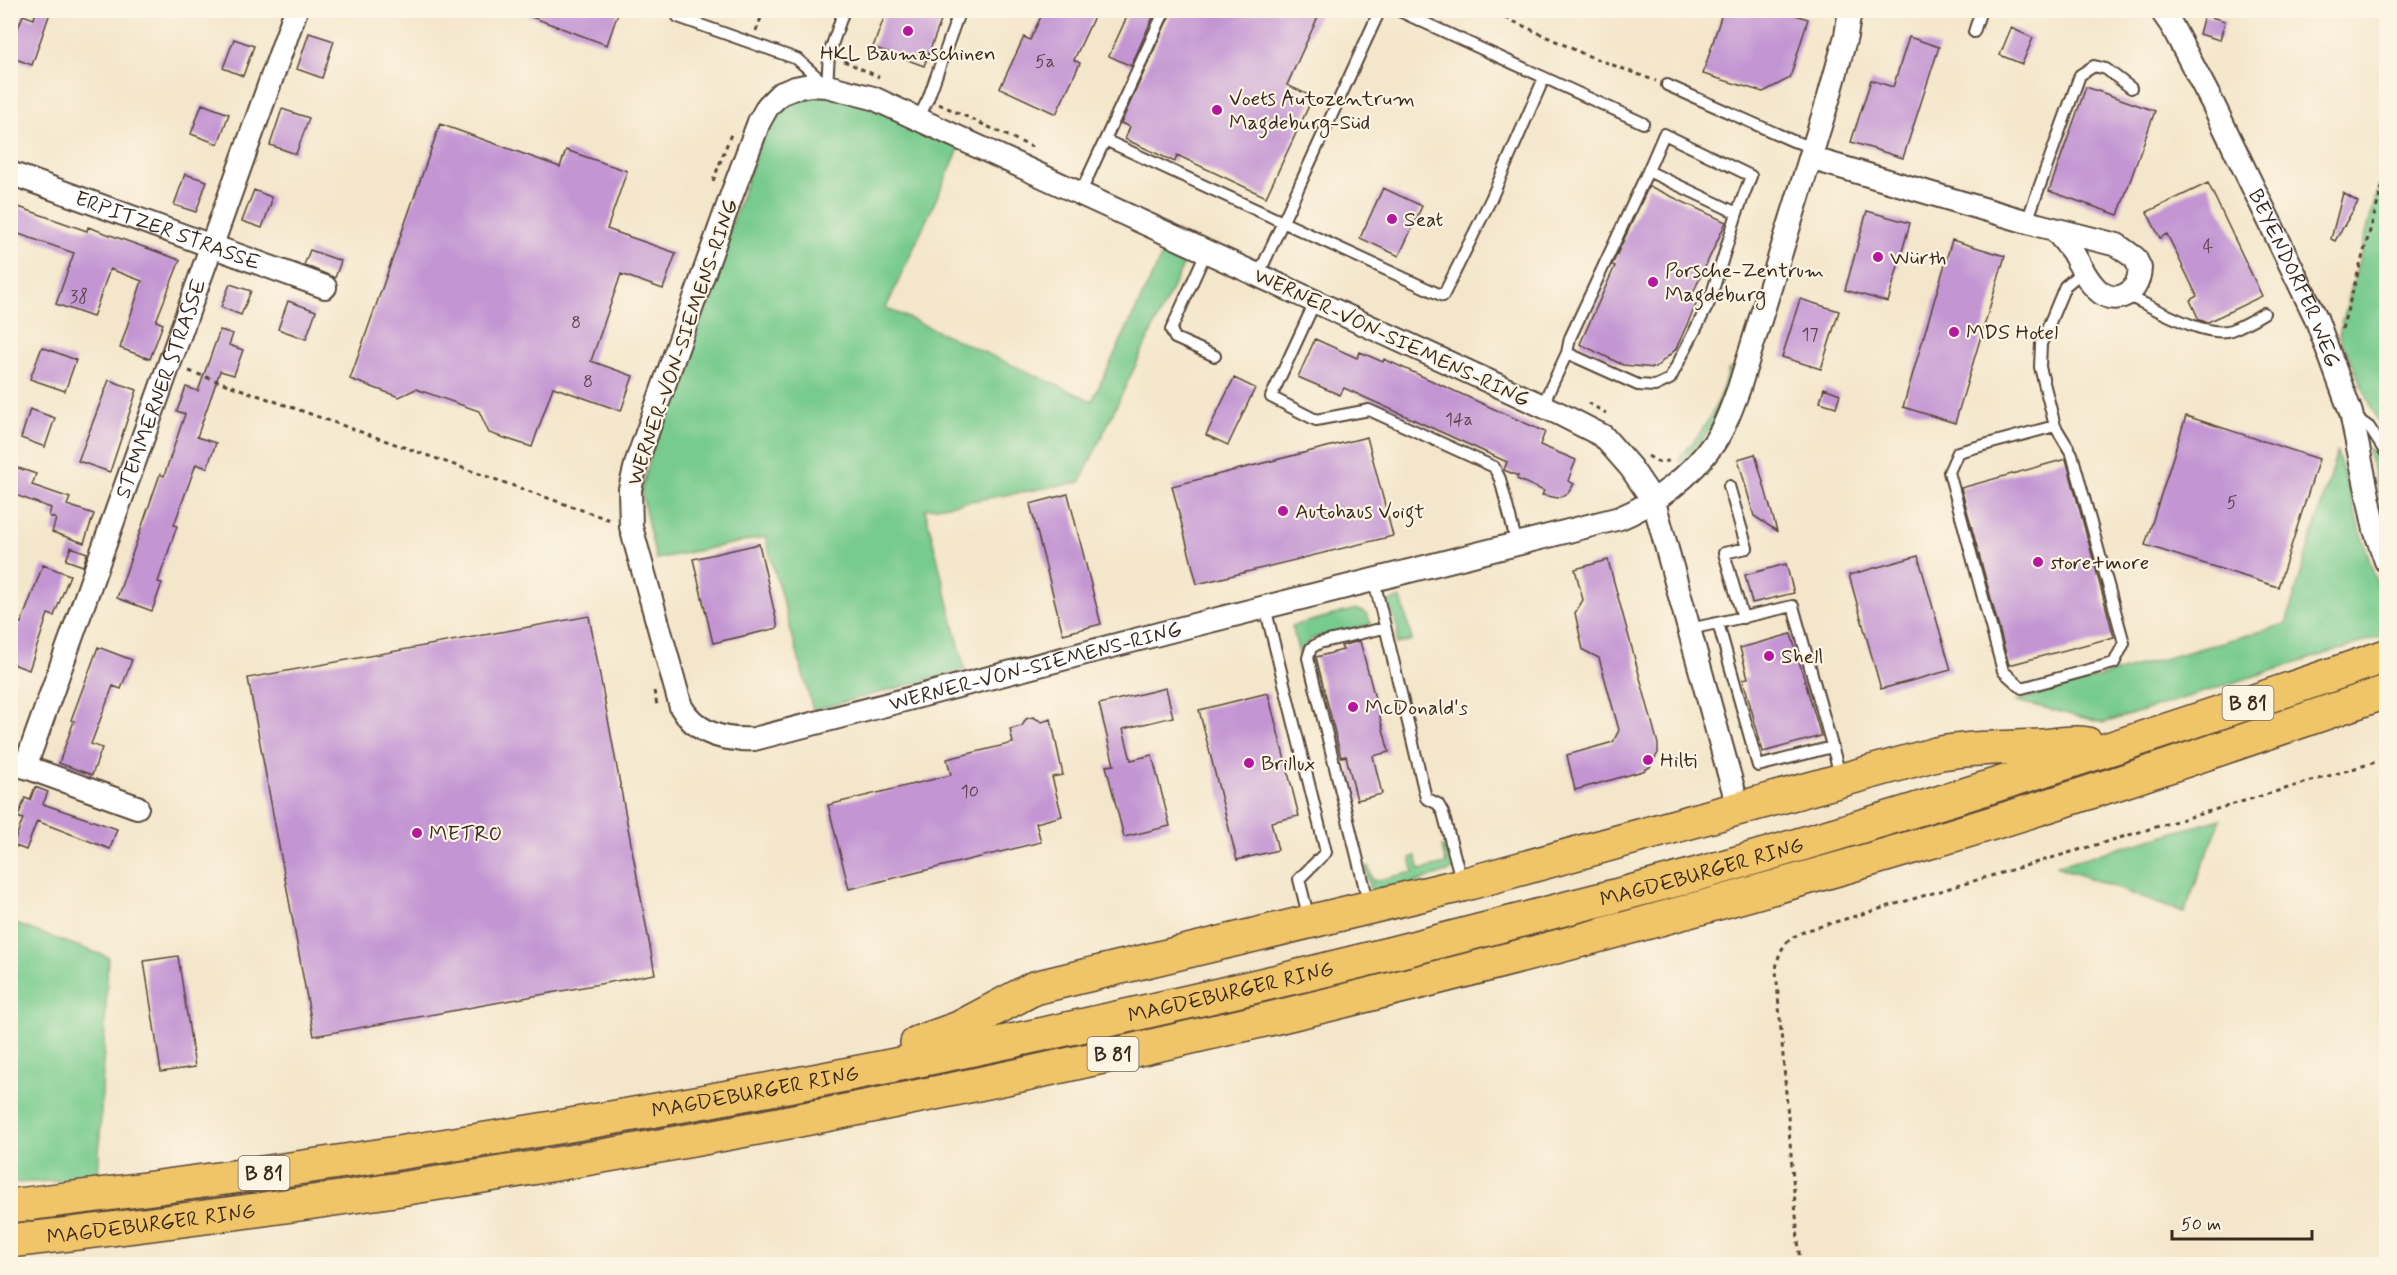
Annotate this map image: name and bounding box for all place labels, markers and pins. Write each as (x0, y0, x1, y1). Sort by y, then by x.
marker: HKL Baumaschinen (901, 24, 915, 38)
place label: HKL Baumaschinen (820, 40, 996, 68)
place label: Voets Autozentrum Magdeburg-Süd (1229, 85, 1415, 139)
marker: Voets Autozentrum Magdeburg-Süd (1210, 103, 1224, 117)
place label: Seat (1404, 206, 1443, 234)
marker: Seat (1385, 212, 1399, 226)
place label: Würth (1890, 244, 1946, 272)
marker: Würth (1871, 250, 1885, 264)
place label: Porsche-Zentrum Magdeburg (1665, 257, 1824, 311)
marker: Porsche-Zentrum Magdeburg (1646, 275, 1660, 289)
place label: MDS Hotel (1966, 319, 2058, 347)
marker: MDS Hotel (1947, 325, 1961, 339)
place label: Autohaus Voigt (1295, 498, 1425, 528)
marker: Autohaus Voigt (1276, 504, 1290, 518)
place label: store+more (2050, 549, 2149, 577)
marker: store+more (2031, 555, 2045, 569)
place label: Shell (1781, 643, 1823, 671)
marker: Shell (1762, 649, 1776, 663)
place label: McDonald's (1365, 694, 1468, 722)
marker: McDonald's (1346, 700, 1360, 714)
place label: Hilti (1660, 747, 1697, 775)
place label: Brillux (1261, 750, 1315, 778)
marker: Hilti (1641, 753, 1655, 767)
marker: Brillux (1242, 756, 1256, 770)
place label: METRO (429, 820, 502, 848)
marker: METRO (410, 826, 424, 840)

